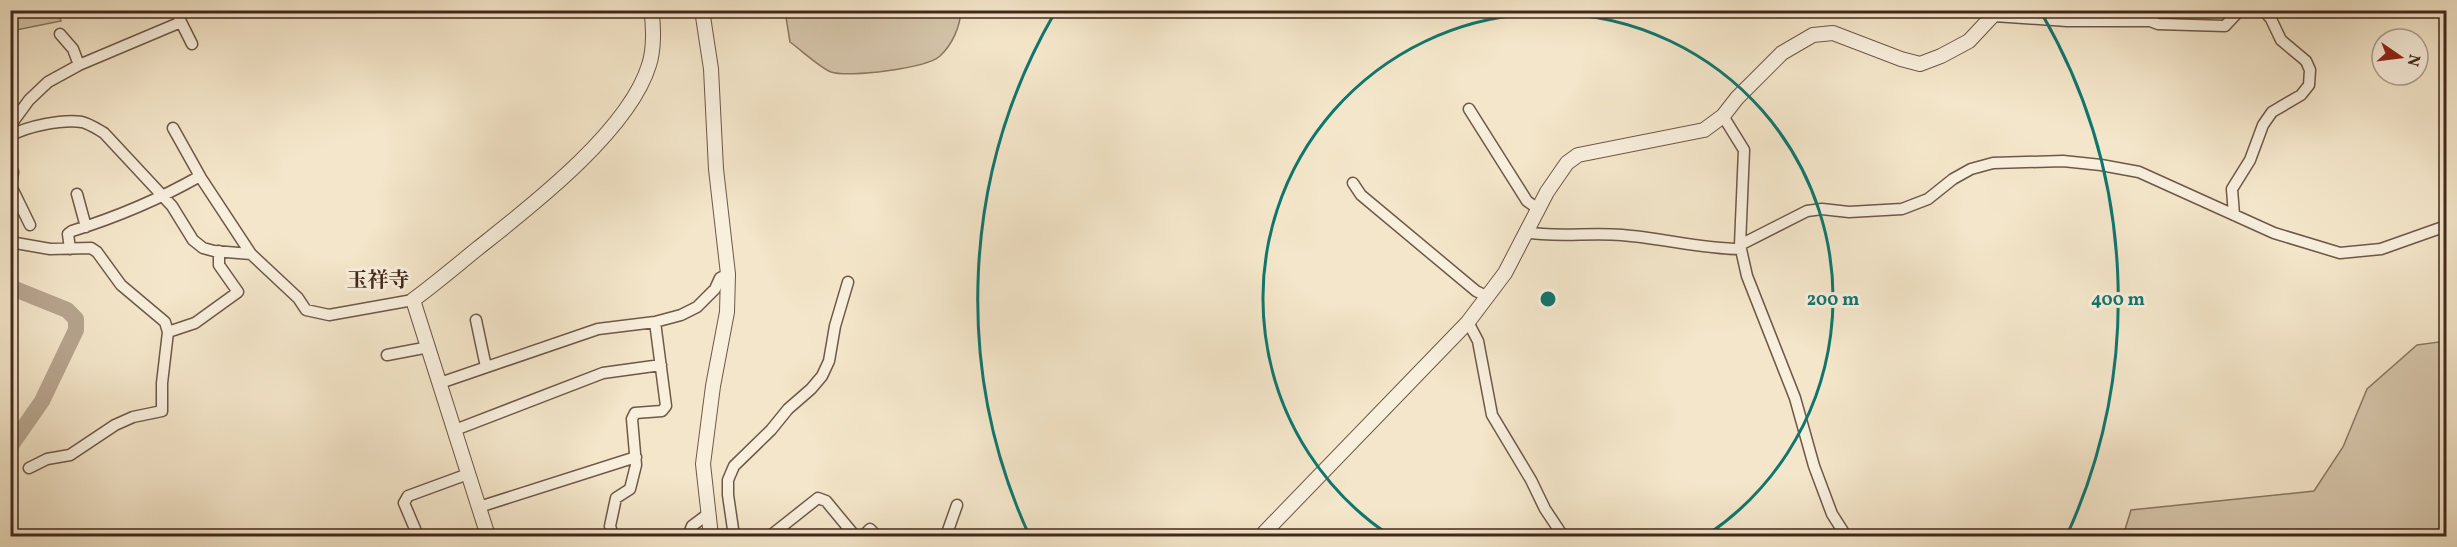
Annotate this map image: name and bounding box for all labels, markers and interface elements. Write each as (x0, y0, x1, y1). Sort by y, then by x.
north arrow (2370, 27, 2430, 87)
text: N (2400, 52, 2425, 69)
district label: 玉祥寺 (347, 267, 410, 296)
text: 200 m (1807, 288, 1859, 313)
text: 400 m (2091, 288, 2145, 313)
centre of rings (1538, 289, 1558, 309)

